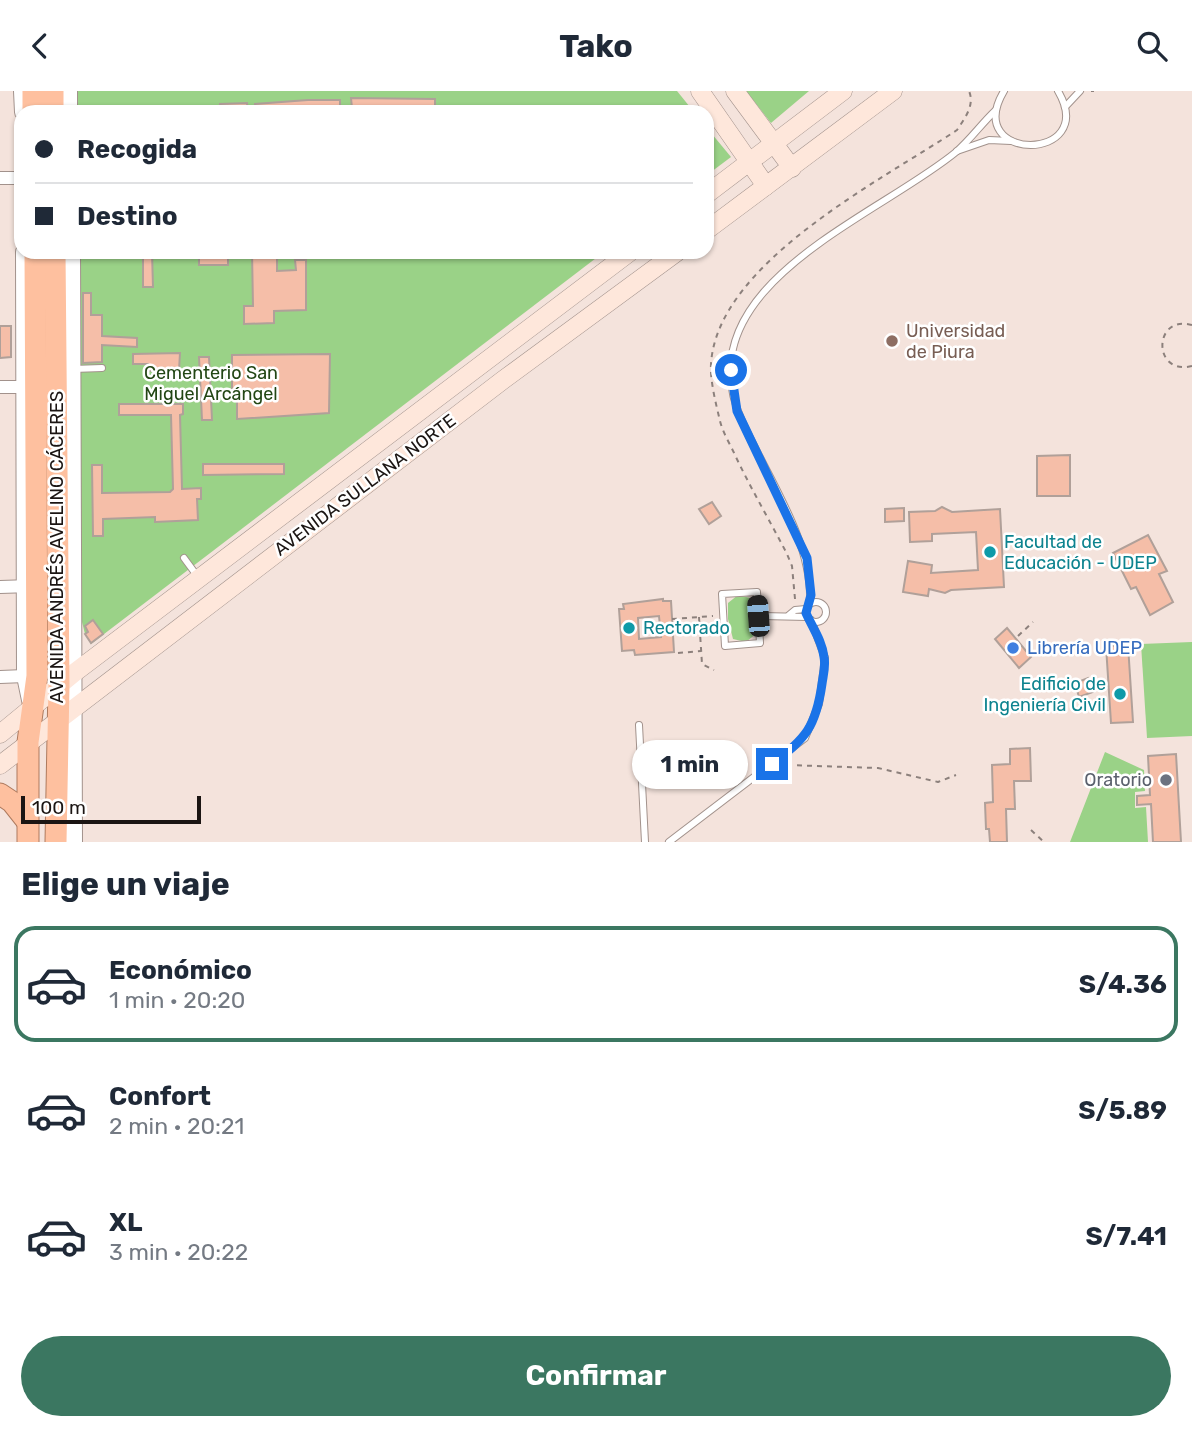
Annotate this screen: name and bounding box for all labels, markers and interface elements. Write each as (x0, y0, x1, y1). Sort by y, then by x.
icon: back (21, 27, 59, 65)
text: Tako (559, 27, 633, 65)
icon: search (1133, 27, 1171, 65)
text: Recogida (77, 134, 197, 165)
text: Destino (77, 201, 178, 232)
place label: Universidad de Piura (906, 320, 1005, 363)
marker: Universidad de Piura (884, 333, 900, 349)
route start (715, 354, 747, 386)
park label: Cementerio San Miguel Arcángel (144, 362, 278, 405)
street label: AVENIDA ANDRÉS AVELINO CÁCERES (46, 391, 68, 703)
street label: AVENIDA SULLANA NORTE (270, 409, 460, 561)
place label: Facultad de Educación - UDEP (1004, 531, 1157, 574)
marker: Facultad de Educación - UDEP (982, 544, 998, 560)
car (747, 594, 770, 638)
place label: Rectorado (643, 617, 730, 639)
marker: Rectorado (621, 620, 637, 636)
place label: Librería UDEP (1027, 637, 1142, 659)
marker: Librería UDEP (1005, 640, 1021, 656)
place label: Edificio de Ingeniería Civil (983, 673, 1106, 716)
marker: Edificio de Ingeniería Civil (1112, 686, 1128, 702)
callout: 1 min (632, 739, 748, 789)
route end (756, 748, 788, 780)
text: 1 min (661, 750, 719, 778)
place label: Oratorio (1084, 769, 1152, 791)
marker: Oratorio (1158, 772, 1174, 788)
scale bar (21, 793, 201, 825)
text: 100 m (32, 796, 86, 819)
text: Elige un viaje (21, 865, 230, 903)
icon: car (25, 953, 88, 1016)
text: Económico (109, 955, 252, 986)
text: S/4.36 (1079, 969, 1167, 1000)
text: 1 min · 20:20 (109, 986, 245, 1014)
icon: car (25, 1079, 88, 1142)
text: Confort (109, 1081, 211, 1112)
text: S/5.89 (1078, 1095, 1167, 1126)
text: 2 min · 20:21 (109, 1112, 244, 1140)
icon: car (25, 1205, 88, 1268)
text: XL (109, 1207, 142, 1238)
text: S/7.41 (1086, 1221, 1167, 1252)
text: 3 min · 20:22 (109, 1238, 248, 1266)
button: Confirmar (21, 1336, 1171, 1416)

